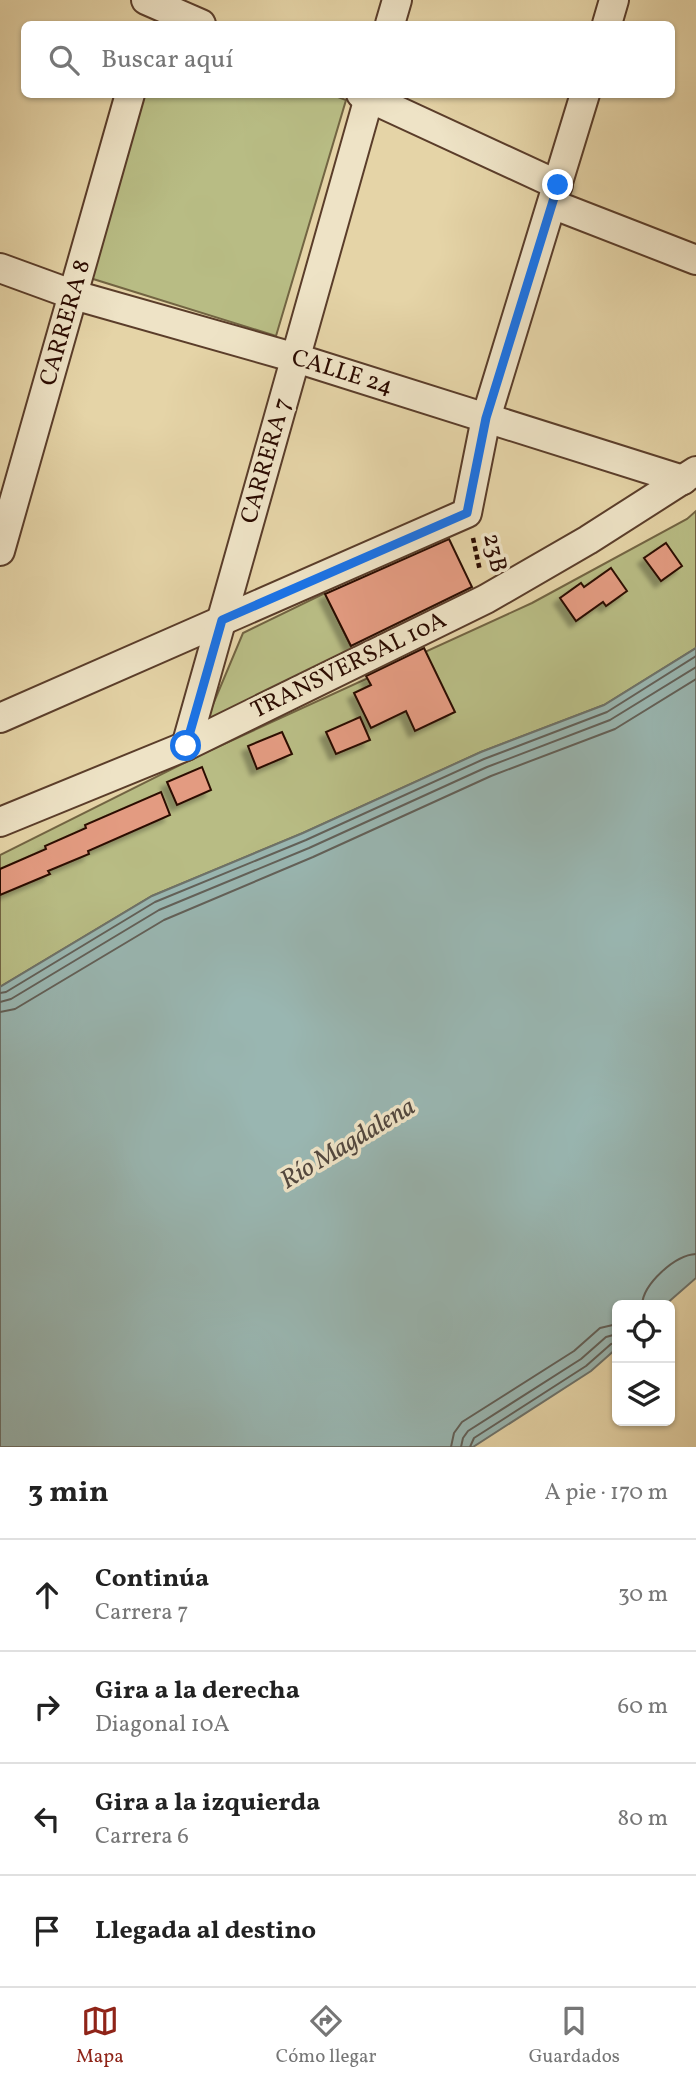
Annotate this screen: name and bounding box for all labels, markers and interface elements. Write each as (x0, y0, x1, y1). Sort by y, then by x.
search box (21, 21, 675, 98)
icon: search (45, 41, 83, 79)
text: Buscar aquí (101, 42, 233, 78)
route end (542, 169, 573, 200)
street label: CARRERA 8 (32, 256, 100, 390)
street label: CALLE 24 (287, 341, 397, 405)
street label: CARRERA 7 (233, 394, 301, 528)
street label: 23B (473, 530, 515, 576)
street label: TRANSVERSAL 10A (246, 604, 453, 728)
route start (170, 730, 201, 761)
water label: Río Magdalena (274, 1089, 422, 1199)
map controls (612, 1300, 675, 1426)
button: locate (612, 1300, 675, 1363)
button: layers (612, 1363, 675, 1426)
text: 3 min (28, 1472, 109, 1514)
text: A pie · 170 m (545, 1477, 668, 1509)
text: Continúa (95, 1561, 209, 1597)
icon: ahead (28, 1576, 66, 1614)
text: 30 m (618, 1579, 668, 1611)
text: Carrera 7 (95, 1597, 189, 1629)
text: Gira a la derecha (95, 1673, 300, 1709)
icon: right (28, 1688, 66, 1726)
text: 60 m (618, 1691, 668, 1723)
text: Diagonal 10A (95, 1709, 230, 1741)
text: Gira a la izquierda (95, 1785, 320, 1821)
icon: left (28, 1800, 66, 1838)
text: 80 m (618, 1803, 668, 1835)
text: Carrera 6 (95, 1821, 189, 1853)
icon: arrive (28, 1912, 66, 1950)
text: Llegada al destino (95, 1913, 316, 1949)
tab: Mapa (76, 2002, 124, 2070)
tab: Cómo llegar (276, 2002, 377, 2070)
tab: Guardados (529, 2002, 620, 2070)

